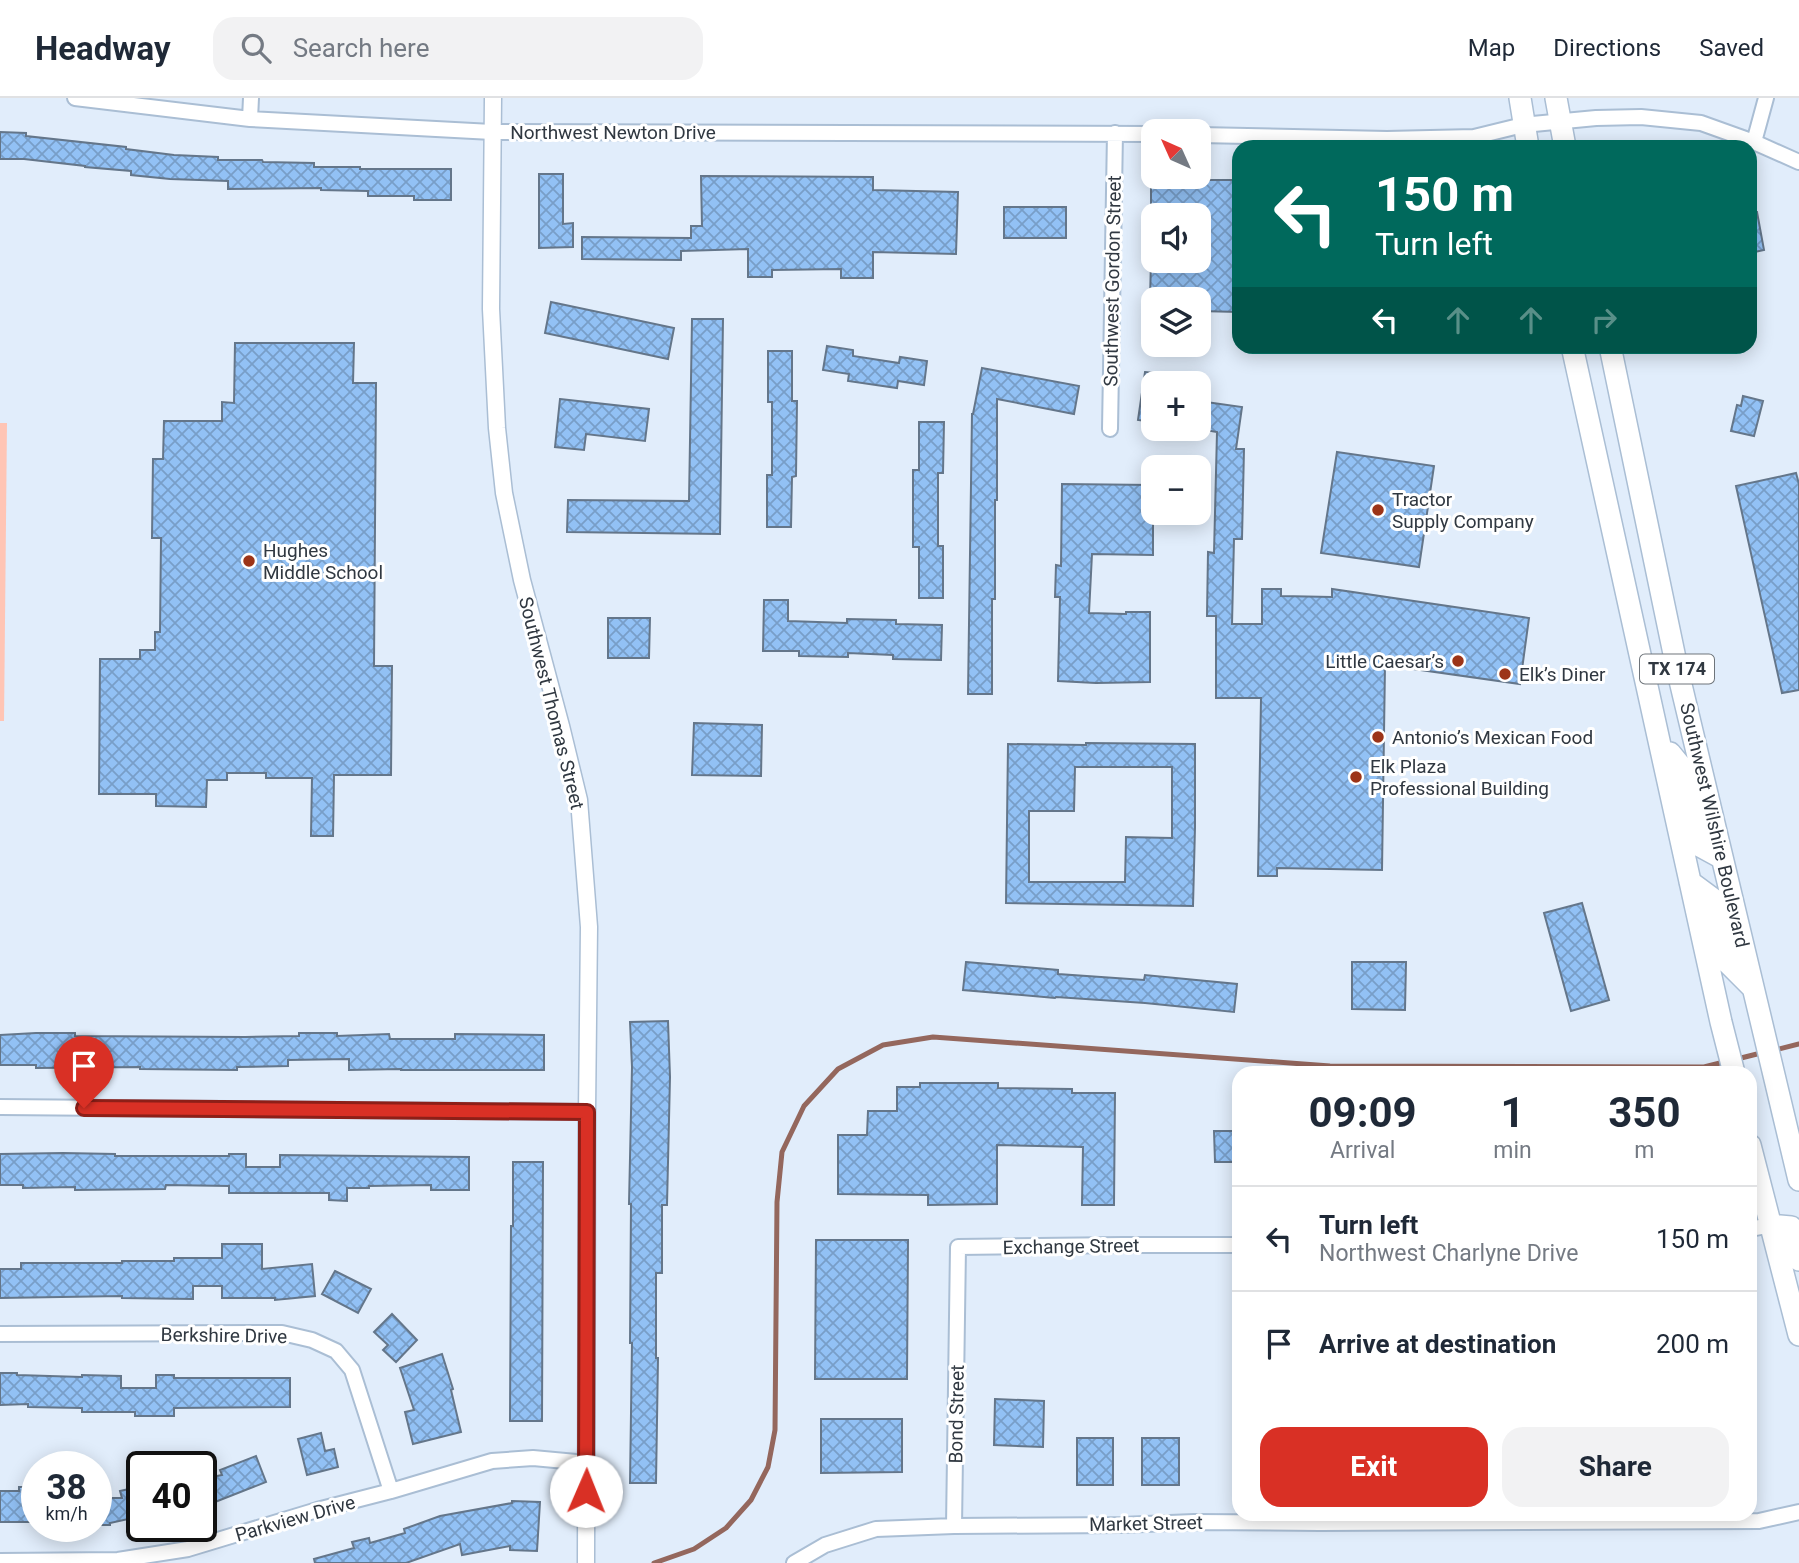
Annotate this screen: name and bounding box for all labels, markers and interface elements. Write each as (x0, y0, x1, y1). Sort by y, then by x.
search box (213, 17, 703, 80)
text: Headway (35, 29, 171, 68)
icon: search (237, 29, 275, 67)
text: Search here (293, 33, 429, 63)
text: Map (1468, 34, 1515, 62)
text: Directions (1553, 34, 1661, 62)
text: Saved (1699, 34, 1764, 62)
north arrow (1141, 119, 1211, 189)
map controls (1141, 119, 1211, 525)
street label: Northwest Newton Drive (510, 121, 716, 144)
text: 150 m (1375, 166, 1514, 223)
icon: left (1260, 168, 1351, 259)
street label: Southwest Gordon Street (1099, 175, 1126, 387)
button: sound (1141, 203, 1211, 273)
text: Turn left (1375, 225, 1493, 263)
button: layers (1141, 287, 1211, 357)
icon: left (1366, 301, 1404, 339)
icon: ahead (1439, 301, 1477, 339)
icon: ahead (1512, 301, 1550, 339)
icon: right (1585, 301, 1623, 339)
button: + (1141, 371, 1211, 441)
button: − (1141, 455, 1211, 525)
place label: Tractor Supply Company (1392, 488, 1534, 533)
marker: Tractor Supply Company (1370, 502, 1386, 518)
place label: Hughes Middle School (263, 539, 383, 584)
marker: Hughes Middle School (241, 553, 257, 569)
street label: Southwest Thomas Street (514, 594, 589, 812)
place label: Little Caesar’s (1325, 650, 1444, 673)
marker: Little Caesar’s (1450, 653, 1466, 669)
road number: TX 174 (1640, 654, 1714, 684)
place label: Elk’s Diner (1519, 663, 1606, 686)
marker: Elk’s Diner (1497, 666, 1513, 682)
street label: Southwest Wilshire Boulevard (1675, 700, 1754, 950)
place label: Antonio’s Mexican Food (1392, 726, 1593, 749)
marker: Antonio’s Mexican Food (1370, 729, 1386, 745)
place label: Elk Plaza Professional Building (1370, 755, 1549, 800)
marker: Elk Plaza Professional Building (1348, 769, 1364, 785)
pin (54, 1036, 114, 1108)
icon: arrive (65, 1047, 103, 1085)
text: 09:09 (1309, 1088, 1417, 1137)
text: 1 (1500, 1088, 1525, 1137)
text: 350 (1608, 1088, 1681, 1137)
text: Arrival (1330, 1137, 1395, 1164)
text: min (1493, 1137, 1532, 1164)
text: m (1634, 1137, 1654, 1164)
text: Turn left (1319, 1210, 1418, 1240)
icon: left (1260, 1220, 1298, 1258)
text: 150 m (1656, 1224, 1729, 1254)
street label: Exchange Street (1002, 1234, 1140, 1259)
text: Northwest Charlyne Drive (1319, 1240, 1578, 1267)
street label: Berkshire Drive (160, 1323, 287, 1348)
icon: arrive (1260, 1325, 1298, 1363)
text: Arrive at destination (1319, 1329, 1556, 1359)
text: 200 m (1656, 1329, 1729, 1359)
street label: Bond Street (944, 1364, 969, 1464)
button: Exit (1260, 1427, 1488, 1507)
button: Share (1502, 1427, 1729, 1507)
speed limit sign: 40 (126, 1451, 217, 1542)
position arrow (549, 1454, 623, 1528)
text: 38 (46, 1467, 87, 1508)
street label: Parkview Drive (232, 1490, 358, 1547)
text: km/h (45, 1503, 88, 1524)
street label: Market Street (1089, 1511, 1203, 1536)

